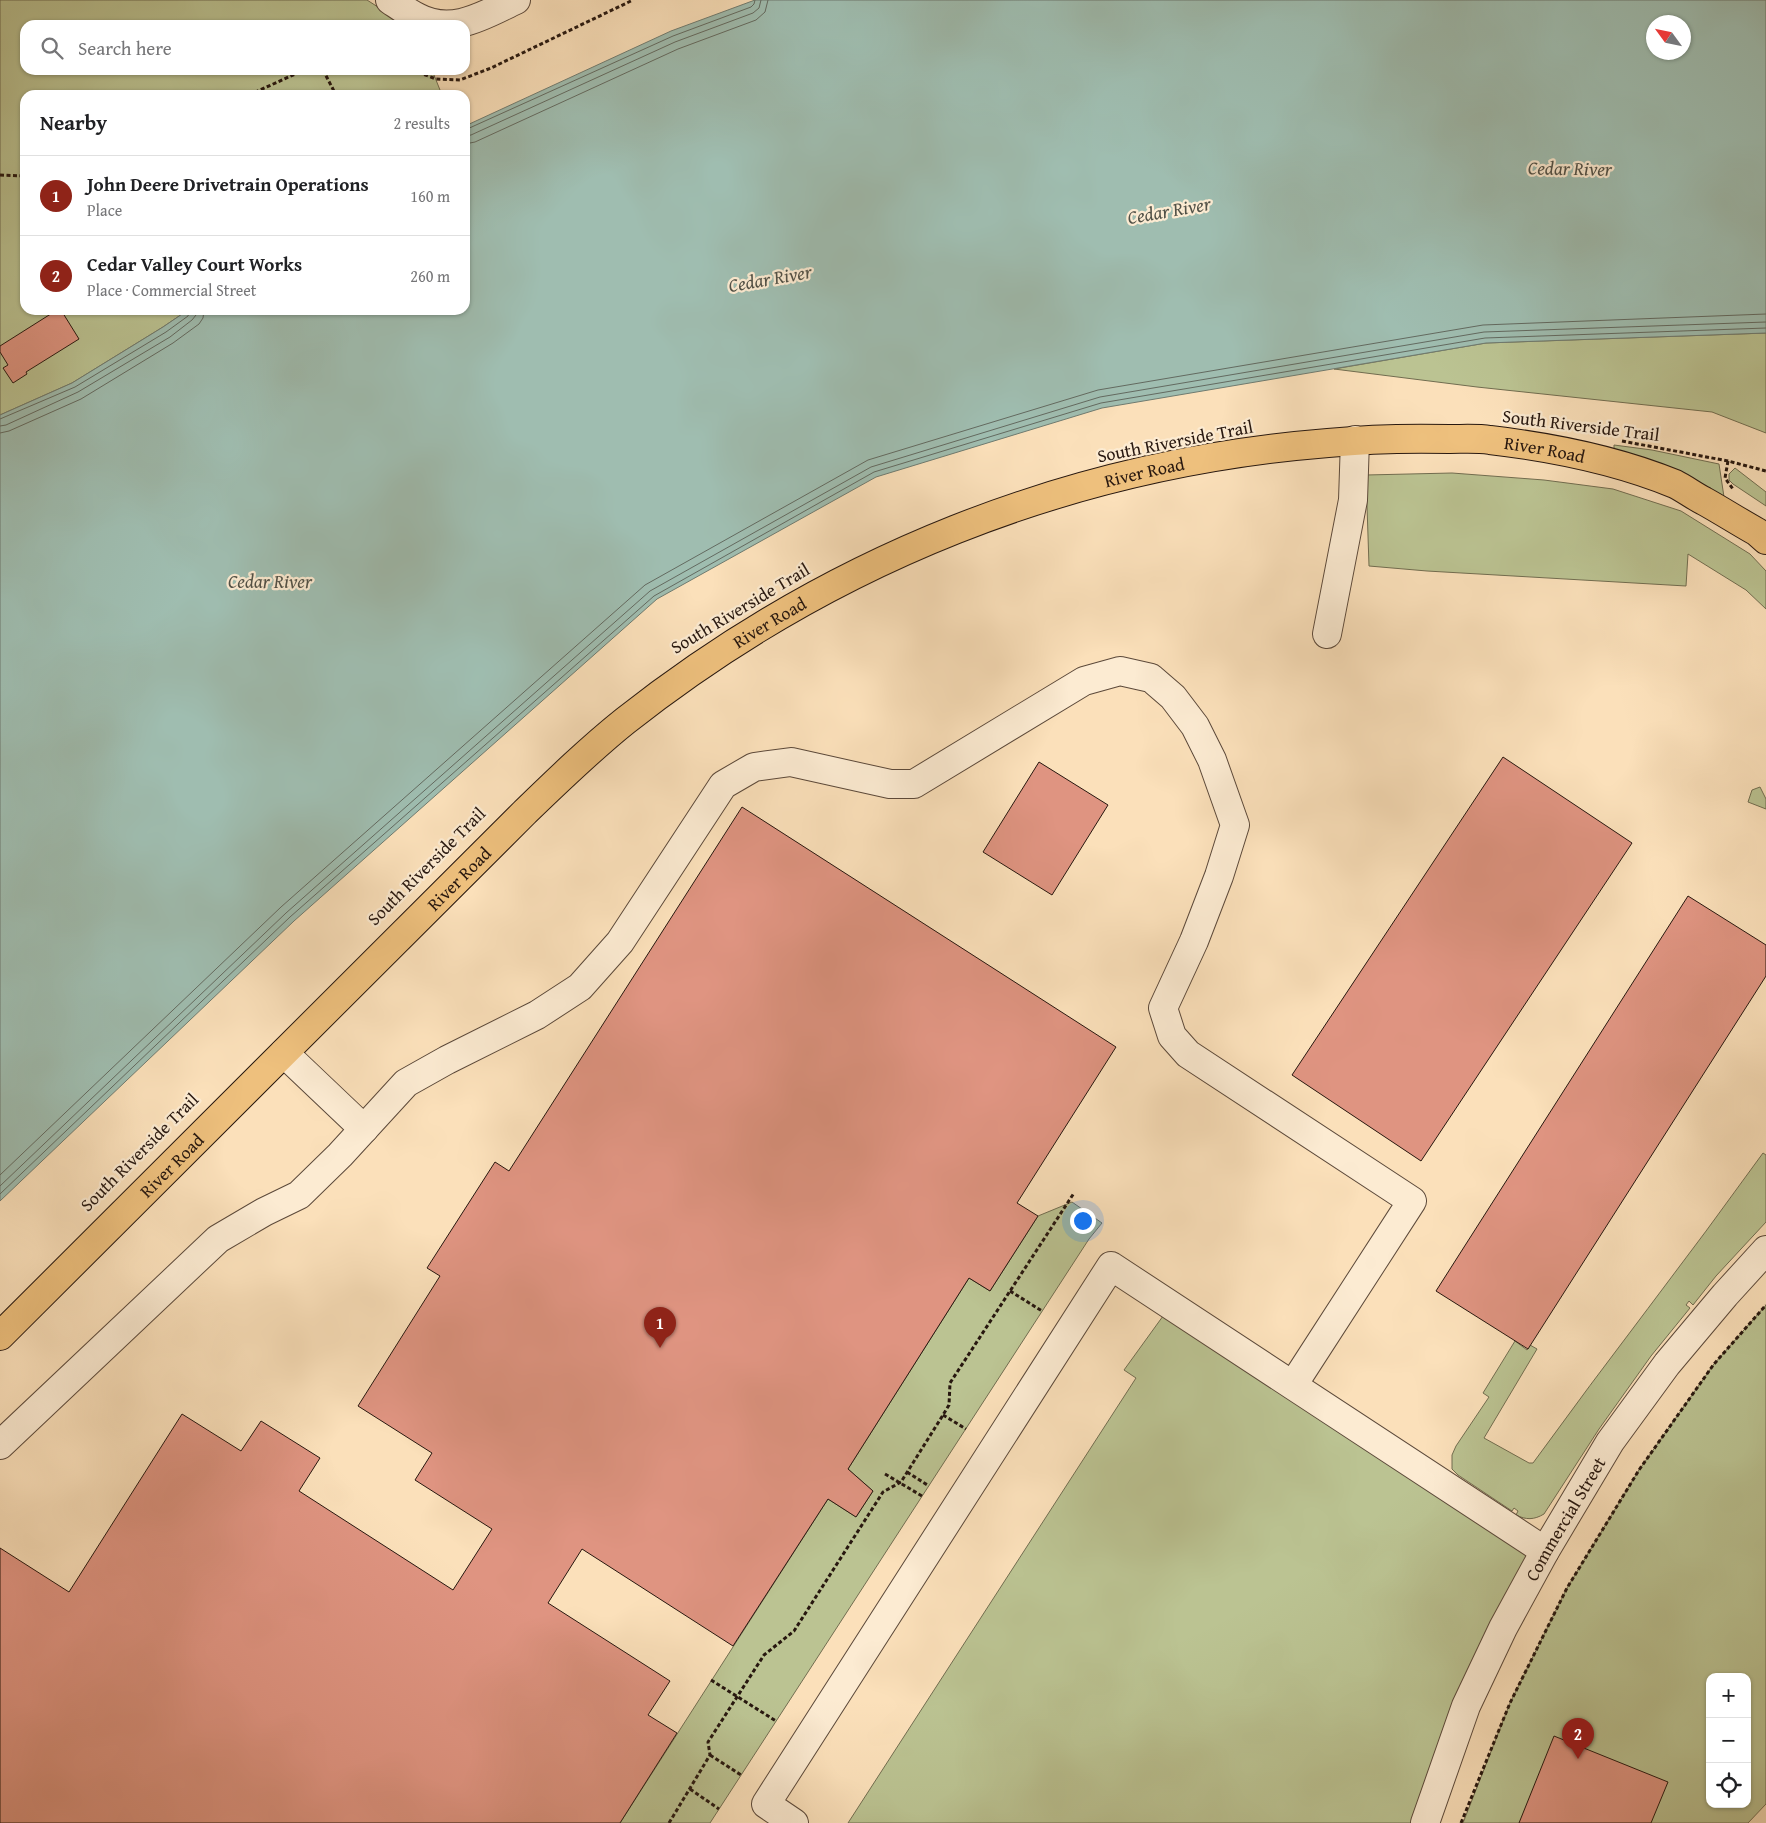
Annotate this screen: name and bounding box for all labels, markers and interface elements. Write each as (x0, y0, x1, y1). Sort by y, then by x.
north arrow (1646, 15, 1691, 60)
search box (20, 20, 470, 75)
icon: search (38, 34, 66, 62)
text: Search here (78, 34, 172, 62)
text: Nearby (40, 107, 107, 138)
text: 2 results (393, 111, 450, 135)
water label: Cedar River (1528, 153, 1613, 183)
text: John Deere Drivetrain Operations (87, 170, 369, 198)
text: 1 (52, 184, 60, 208)
text: 160 m (410, 184, 450, 208)
water label: Cedar River (1125, 189, 1214, 231)
text: Place (87, 198, 122, 222)
text: Cedar Valley Court Works (87, 250, 302, 278)
water label: Cedar River (726, 257, 815, 299)
text: 2 (52, 264, 60, 288)
text: 260 m (410, 264, 450, 288)
text: Place · Commercial Street (87, 278, 256, 302)
street label: South Riverside Trail (1501, 402, 1661, 448)
street label: South Riverside Trail (1095, 413, 1255, 469)
street label: River Road (1503, 428, 1588, 469)
street label: River Road (1101, 449, 1187, 494)
street label: South Riverside Trail (665, 556, 815, 660)
water label: Cedar River (228, 567, 313, 595)
street label: River Road (727, 589, 811, 655)
street label: South Riverside Trail (361, 801, 491, 931)
street label: River Road (420, 840, 497, 917)
street label: South Riverside Trail (74, 1087, 204, 1217)
street label: River Road (133, 1126, 210, 1203)
your location (1070, 1208, 1096, 1234)
pin: 1 (644, 1307, 676, 1348)
street label: Commercial Street (1518, 1451, 1612, 1586)
map controls (1706, 1673, 1751, 1808)
button: + (1706, 1673, 1751, 1718)
pin: 2 (1562, 1718, 1594, 1759)
button: − (1706, 1718, 1751, 1763)
button: locate (1706, 1763, 1751, 1808)

